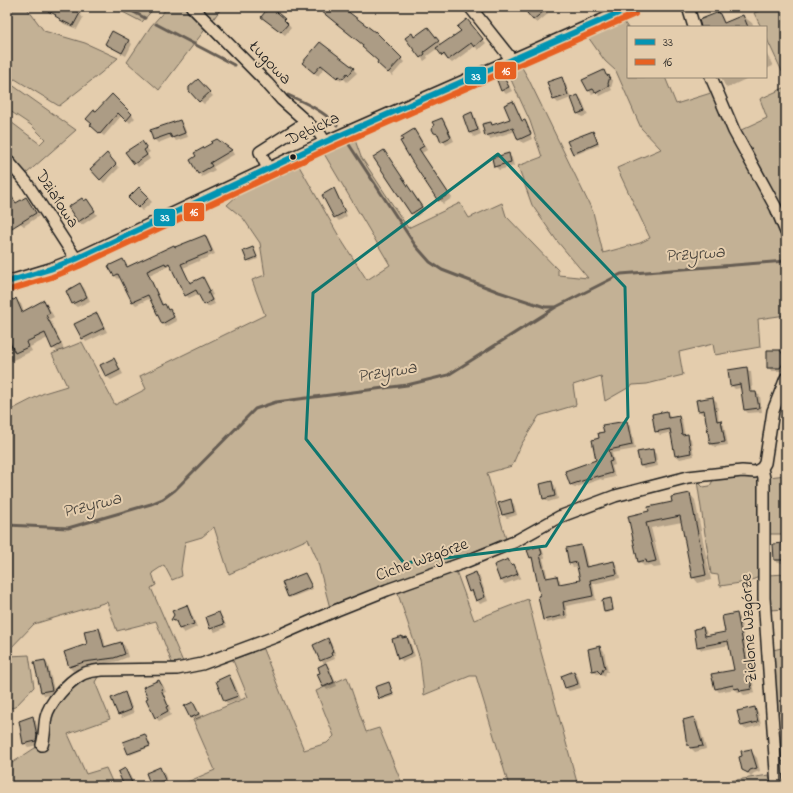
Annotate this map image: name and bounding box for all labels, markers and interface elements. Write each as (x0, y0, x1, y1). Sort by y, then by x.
legend (627, 26, 767, 78)
text: 33 (663, 34, 673, 52)
street label: Ługowa (241, 35, 297, 92)
text: 16 (663, 54, 673, 72)
line badge: 16 (494, 61, 517, 80)
text: 16 (502, 64, 510, 80)
line badge: 33 (464, 66, 487, 85)
text: 33 (470, 69, 481, 85)
street label: Dębicka (281, 106, 344, 153)
unlabelled marker (288, 152, 298, 162)
street label: Działowa (28, 164, 85, 233)
line badge: 16 (183, 202, 205, 222)
text: 16 (190, 205, 198, 221)
line badge: 33 (153, 208, 176, 227)
text: 33 (159, 210, 170, 226)
water label: Przyrwa (664, 240, 726, 270)
water label: Przyrwa (356, 355, 419, 391)
water label: Przyrwa (60, 486, 124, 526)
street label: Ciche Wzgórze (372, 532, 473, 590)
street label: Zielone Wzgórze (734, 572, 766, 683)

